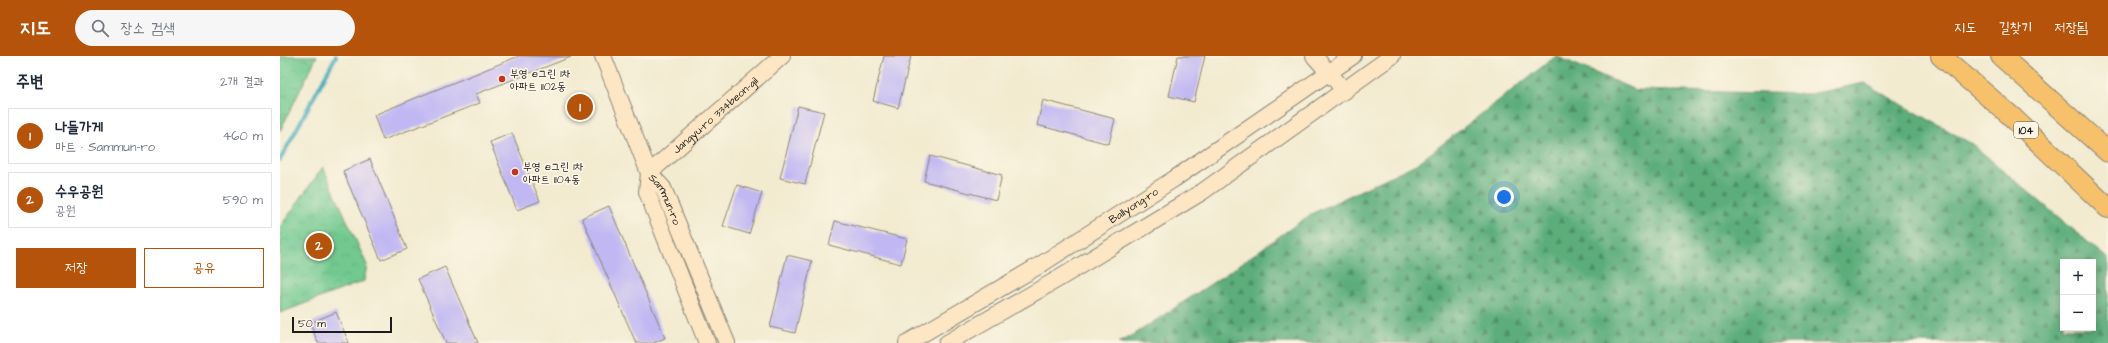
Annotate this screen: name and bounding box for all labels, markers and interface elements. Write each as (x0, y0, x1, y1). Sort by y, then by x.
search box (75, 10, 355, 46)
text: 지도 (20, 15, 51, 42)
icon: search (89, 17, 111, 39)
text: 장소 검색 (121, 18, 175, 39)
text: 지도 (1954, 18, 1976, 38)
text: 길찾기 (1998, 18, 2032, 38)
text: 저장됨 (2054, 18, 2088, 38)
place label: 부영 e그린 1차 아파트 1102동 (510, 66, 571, 94)
text: 주변 (16, 70, 43, 94)
text: 2개 결과 (220, 73, 264, 91)
street label: Jangyu-ro 334beon-gil (669, 73, 762, 157)
marker: 부영 e그린 1차 아파트 1102동 (497, 74, 507, 84)
pin: 1 (567, 92, 593, 122)
text: 나들가게 (55, 117, 103, 138)
road number: 104 (2014, 122, 2038, 138)
text: 1 (29, 127, 31, 145)
text: 460 m (222, 127, 263, 145)
text: 마트 · Sammun-ro (55, 138, 155, 156)
place label: 부영 e그린 1차 아파트 1104동 (523, 159, 584, 187)
marker: 부영 e그린 1차 아파트 1104동 (510, 167, 520, 177)
street label: Sammun-ro (645, 170, 685, 228)
text: 수우공원 (55, 181, 103, 202)
street label: Ballyong-ro (1106, 184, 1162, 227)
your location (1494, 187, 1514, 207)
text: 2 (26, 191, 34, 209)
text: 590 m (223, 191, 263, 209)
text: 공원 (55, 202, 76, 220)
pin: 2 (306, 231, 332, 261)
button: 저장 (16, 248, 136, 288)
button: 공유 (144, 248, 264, 288)
map controls (2060, 259, 2096, 331)
button: + (2060, 259, 2096, 295)
button: − (2060, 295, 2096, 331)
scale bar (292, 315, 392, 334)
text: 50 m (298, 316, 326, 331)

